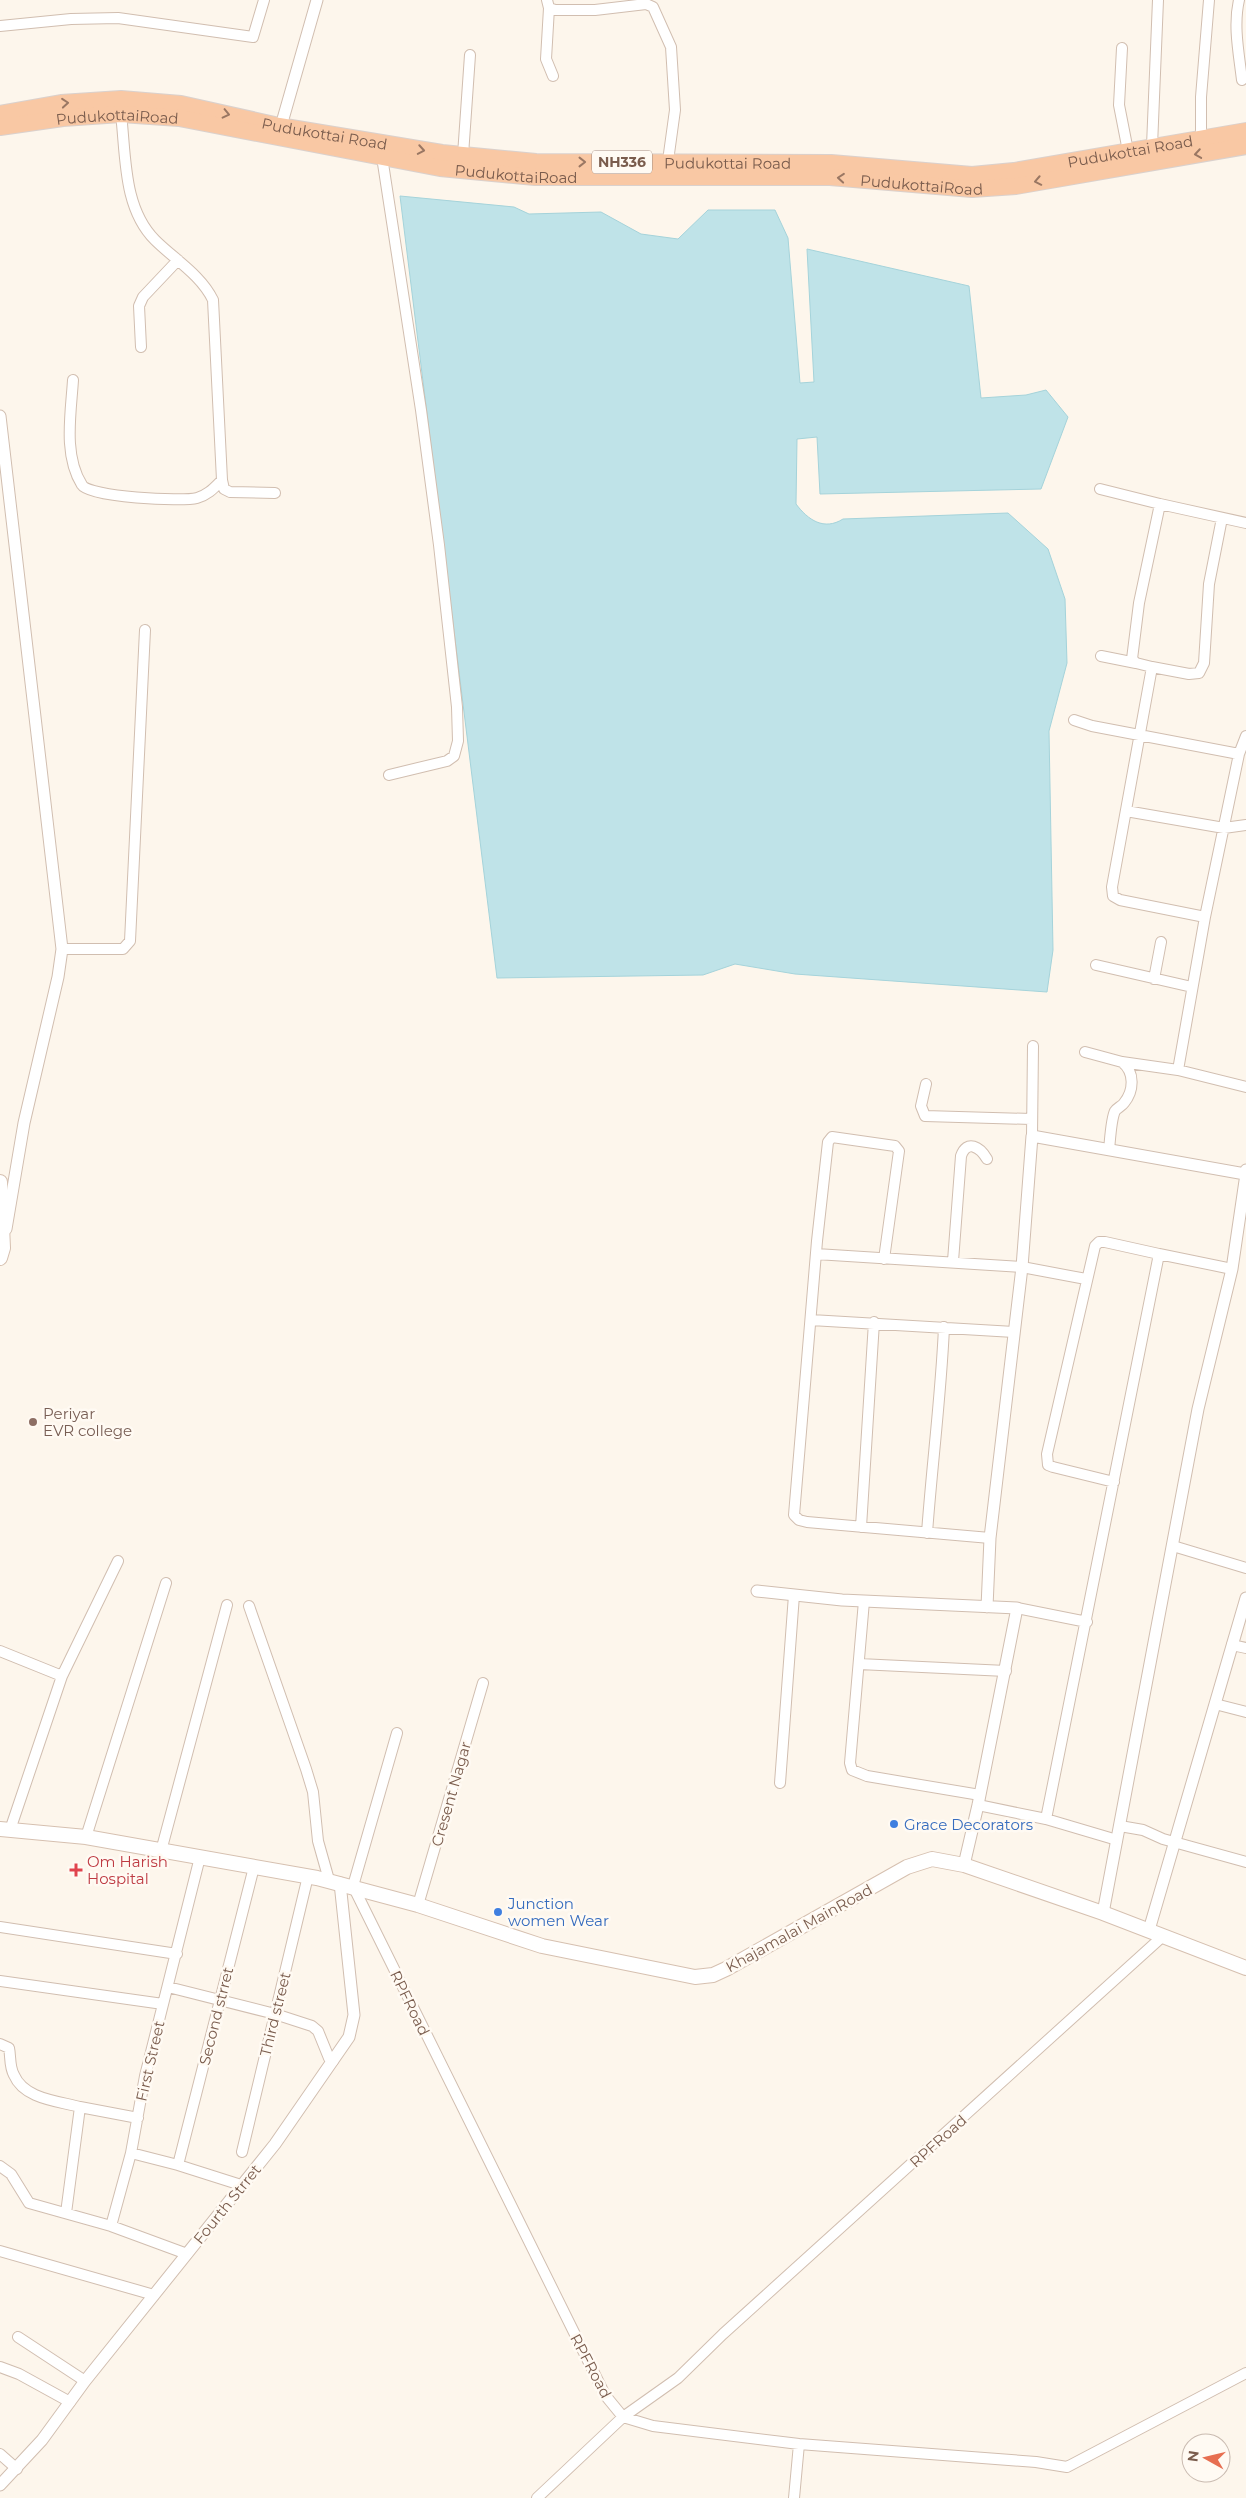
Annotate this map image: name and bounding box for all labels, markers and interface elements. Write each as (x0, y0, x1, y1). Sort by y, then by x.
one-way arrow (62, 98, 70, 109)
street label: PudukottaiRoad (55, 105, 179, 128)
one-way arrow (222, 108, 231, 119)
street label: Pudukottai Road (260, 113, 389, 153)
street label: Pudukottai Road (1066, 131, 1194, 171)
one-way arrow (416, 144, 425, 154)
one-way arrow (1193, 148, 1202, 158)
road number: NH336 (592, 150, 652, 173)
street label: Pudukottai Road (664, 153, 791, 172)
one-way arrow (579, 157, 587, 167)
street label: PudukottaiRoad (454, 160, 577, 187)
street label: PudukottaiRoad (859, 170, 984, 199)
one-way arrow (837, 173, 845, 184)
one-way arrow (1033, 176, 1042, 186)
place label: Periyar EVR college (43, 1404, 132, 1440)
marker: Periyar EVR college (27, 1416, 39, 1428)
street label: Cresent Nagar (427, 1739, 475, 1849)
place label: Grace Decorators (904, 1815, 1033, 1834)
marker: Grace Decorators (888, 1818, 900, 1830)
place label: Om Harish Hospital (87, 1852, 168, 1888)
marker: Om Harish Hospital (69, 1863, 83, 1877)
street label: Khajamalai MainRoad (722, 1880, 876, 1976)
place label: Junction women Wear (507, 1894, 609, 1930)
marker: Junction women Wear (492, 1906, 504, 1918)
street label: Second strret (195, 1965, 237, 2067)
street label: RPFRoad (386, 1967, 434, 2039)
street label: Third street (255, 1970, 295, 2058)
street label: First Street (131, 2019, 169, 2103)
street label: RPFRoad (906, 2110, 970, 2172)
street label: Fourth Strret (189, 2160, 265, 2248)
street label: RPFRoad (566, 2331, 616, 2401)
north arrow (1181, 2433, 1231, 2483)
text: N (1183, 2449, 1203, 2463)

